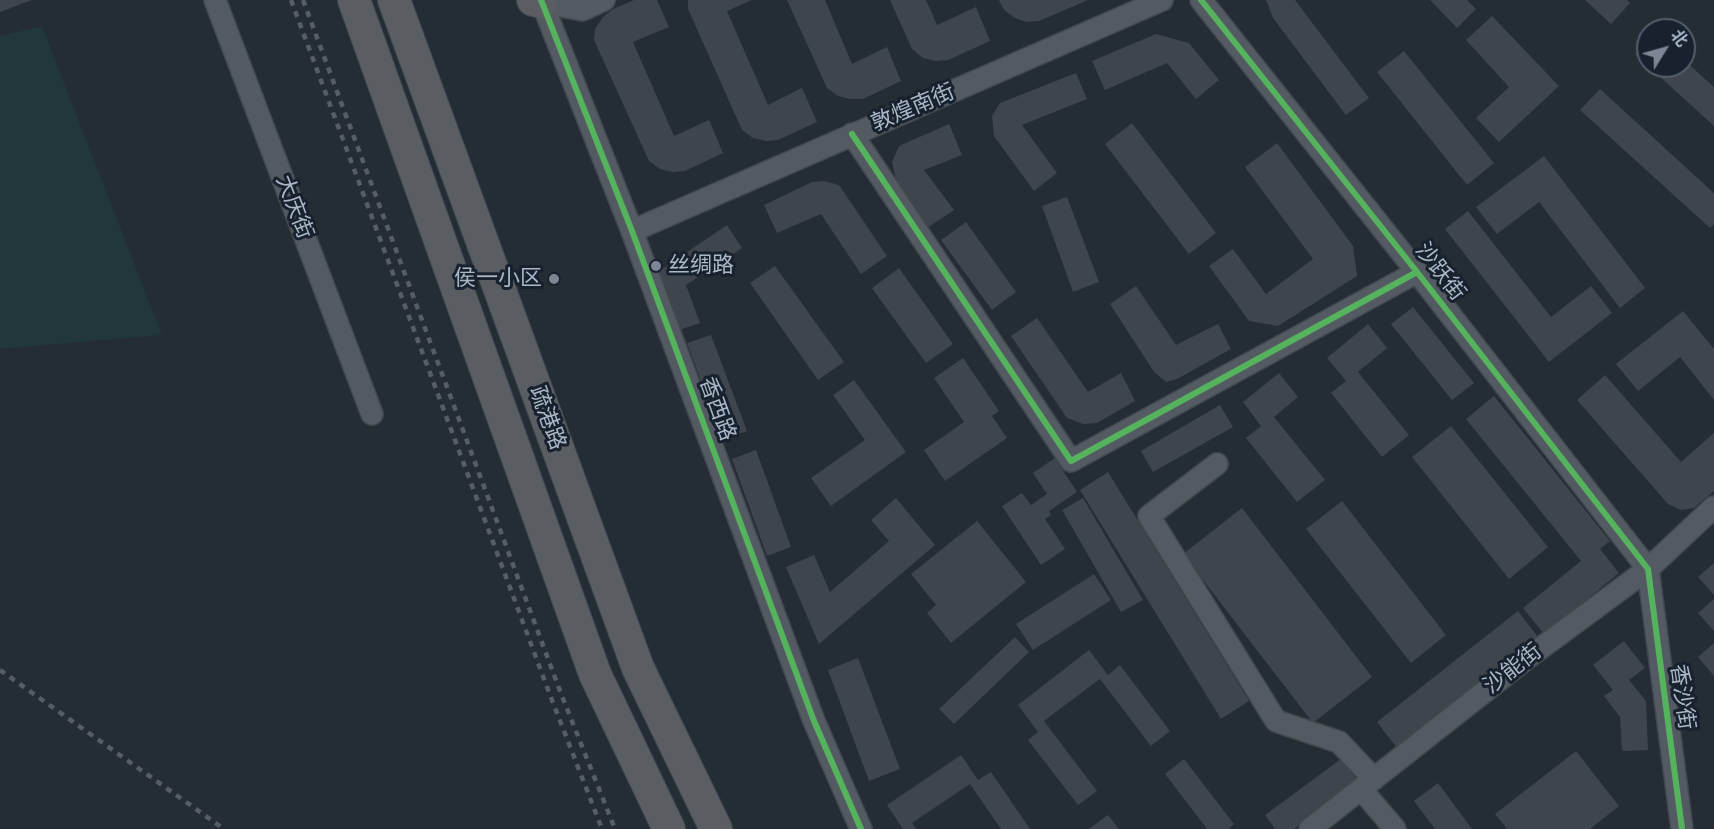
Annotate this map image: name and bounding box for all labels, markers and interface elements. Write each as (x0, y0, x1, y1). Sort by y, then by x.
north arrow (1636, 18, 1696, 78)
text: 北 (1667, 26, 1692, 50)
street label: 敦煌南街 (867, 79, 959, 137)
street label: 大庆街 (270, 171, 318, 243)
street label: 沙跃街 (1409, 238, 1471, 306)
place label: 丝绸路 (668, 253, 734, 279)
marker: 丝绸路 (649, 259, 663, 273)
place label: 侯一小区 (454, 266, 542, 292)
marker: 侯一小区 (547, 272, 561, 286)
street label: 香西路 (693, 373, 741, 445)
street label: 疏港路 (523, 382, 571, 454)
street label: 沙能街 (1479, 638, 1547, 700)
street label: 香沙街 (1664, 662, 1700, 732)

